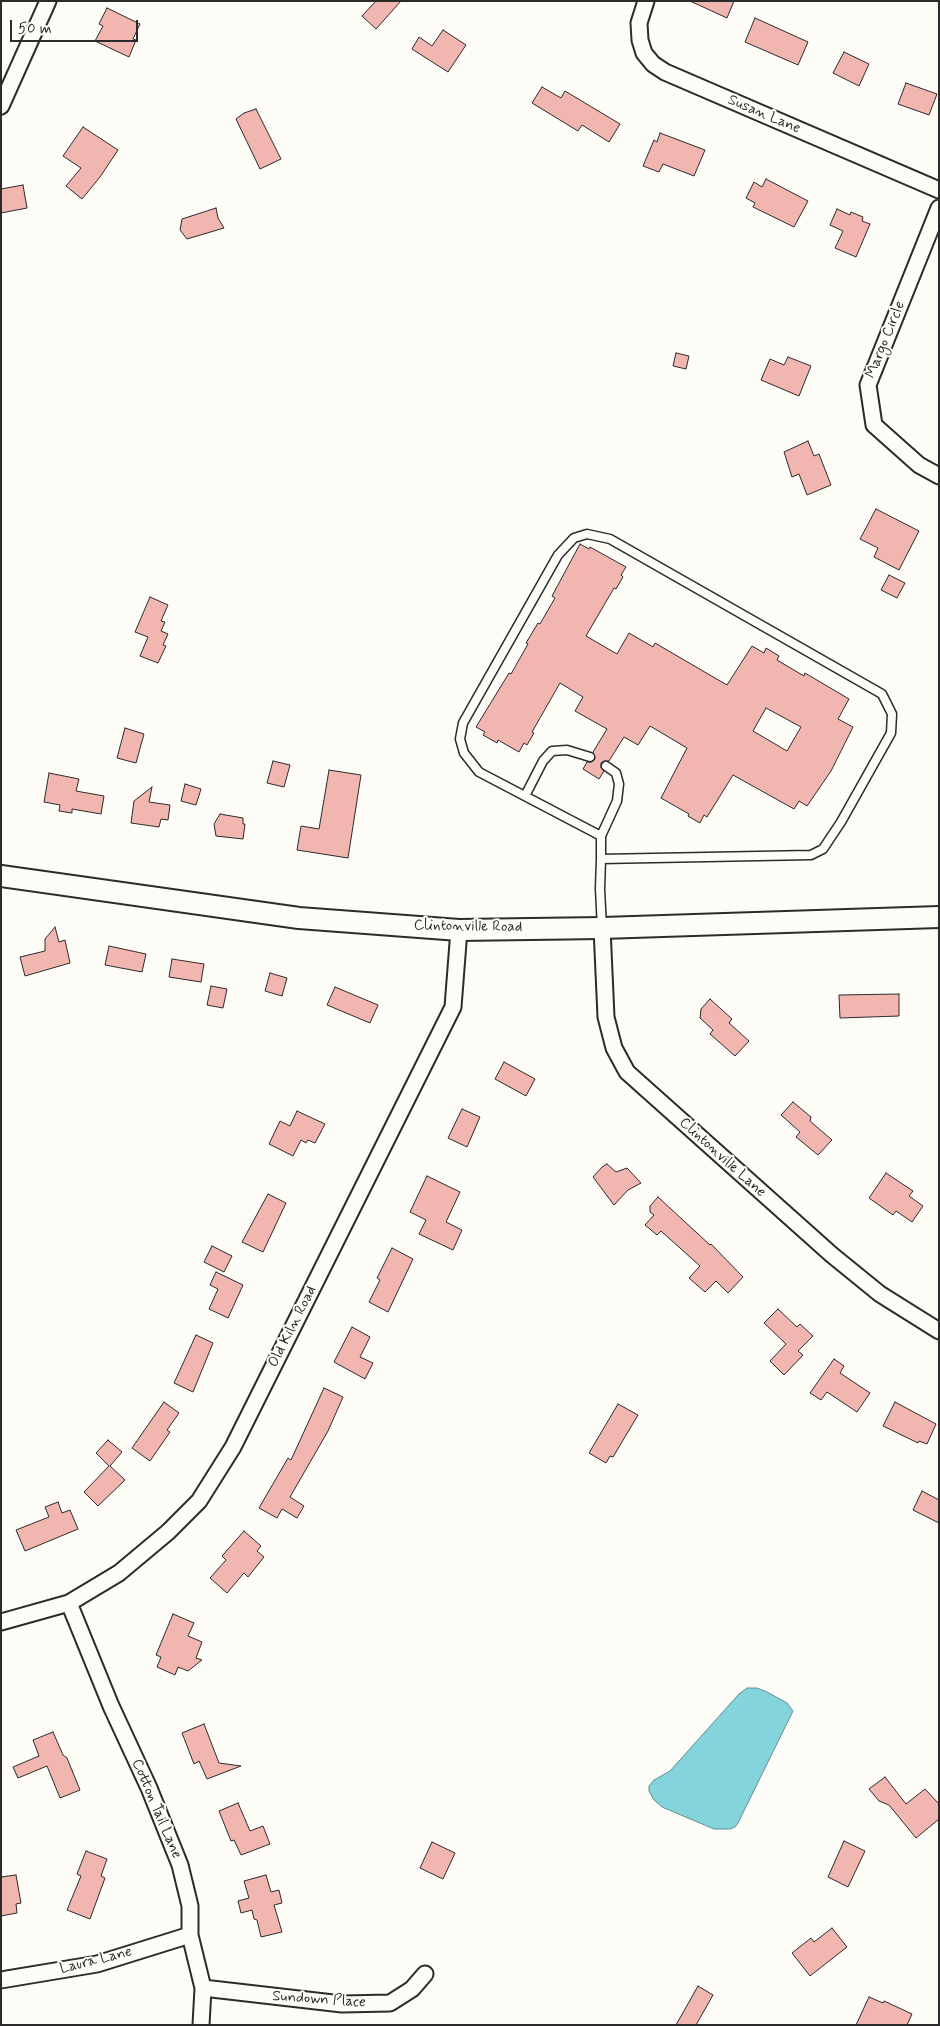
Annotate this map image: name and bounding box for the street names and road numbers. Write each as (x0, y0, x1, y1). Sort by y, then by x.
street label: Susan Lane (725, 92, 803, 138)
street label: Margo Circle (862, 299, 910, 381)
street label: Clintonville Road (414, 917, 522, 937)
street label: Clintonville Lane (675, 1114, 769, 1202)
street label: Old Kiln Road (265, 1283, 321, 1371)
street label: Cotton Tail Lane (127, 1756, 185, 1862)
street label: Laura Lane (58, 1943, 134, 1979)
street label: Sundown Place (272, 1988, 366, 2012)

